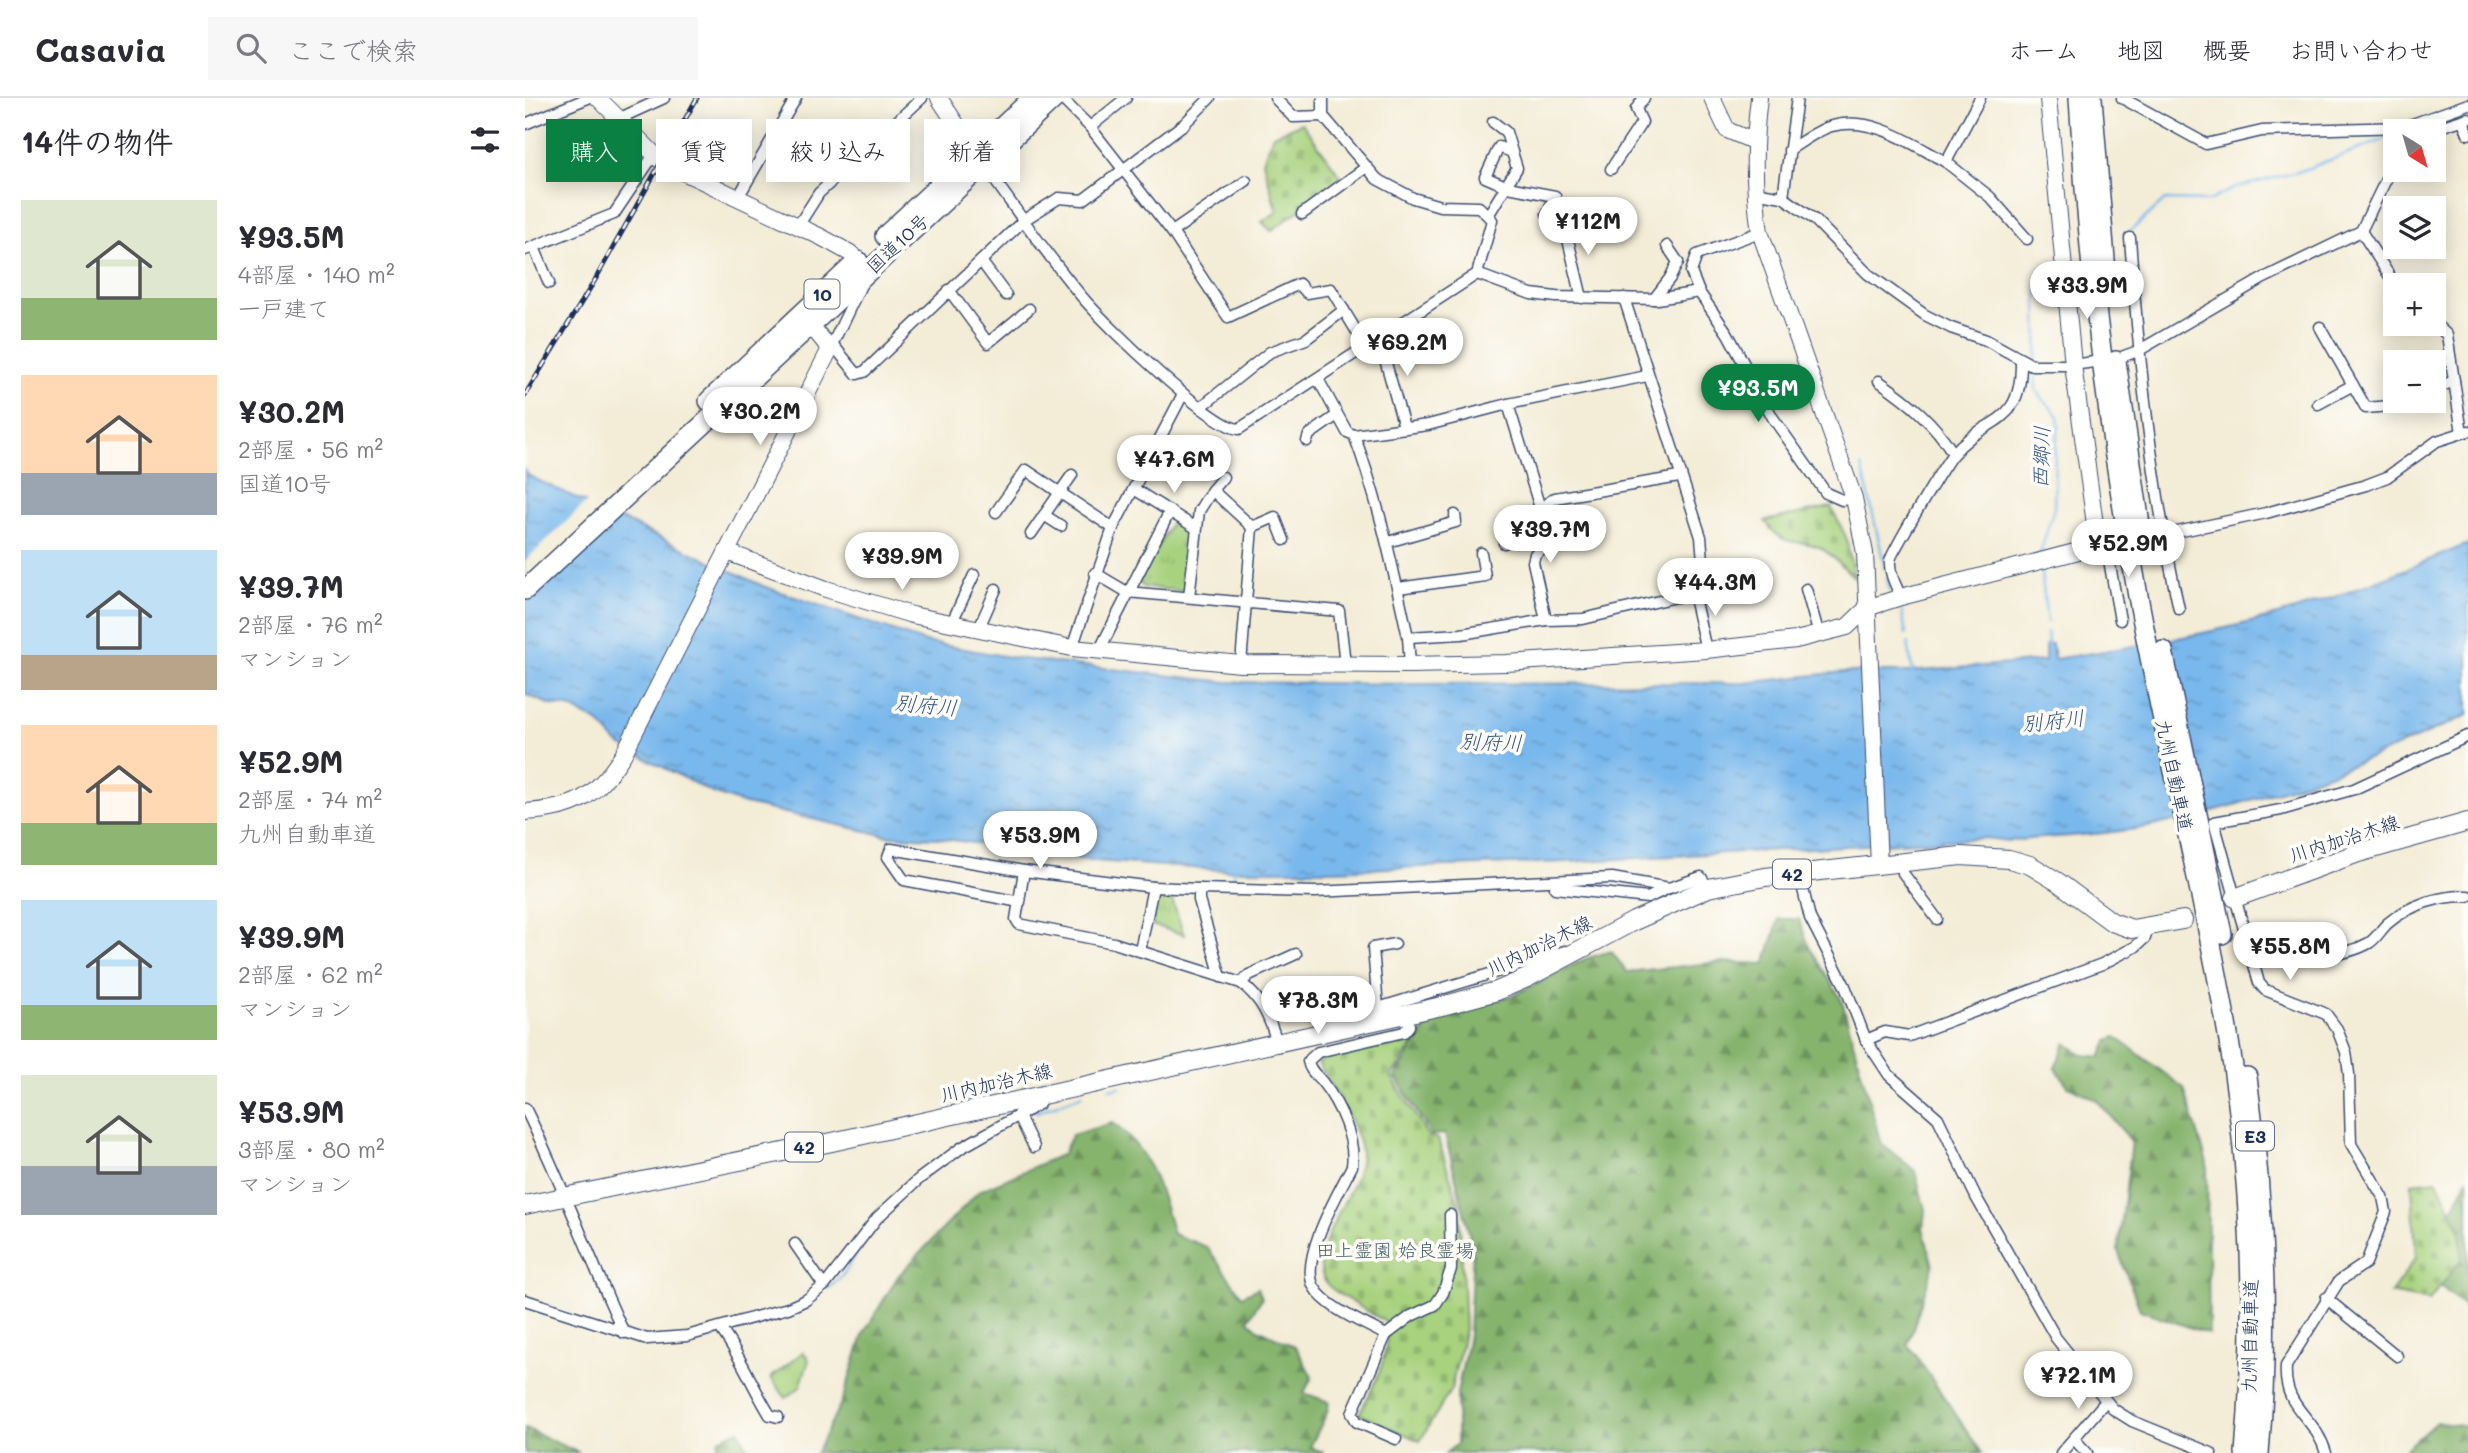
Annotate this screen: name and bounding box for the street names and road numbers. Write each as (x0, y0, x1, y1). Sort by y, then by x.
street label: 国道10号 (860, 208, 934, 278)
road number: 10 (805, 280, 839, 308)
street label: 九州自動車道 (2151, 717, 2199, 833)
street label: 川内加治木線 (2286, 808, 2402, 868)
road number: 42 (1773, 860, 1811, 888)
street label: 川内加治木線 (1482, 909, 1596, 981)
street label: 川内加治木線 (938, 1057, 1054, 1107)
road number: E3 (2236, 1121, 2274, 1150)
road number: 42 (785, 1132, 823, 1162)
street label: 九州自動車道 (2236, 1279, 2262, 1393)

